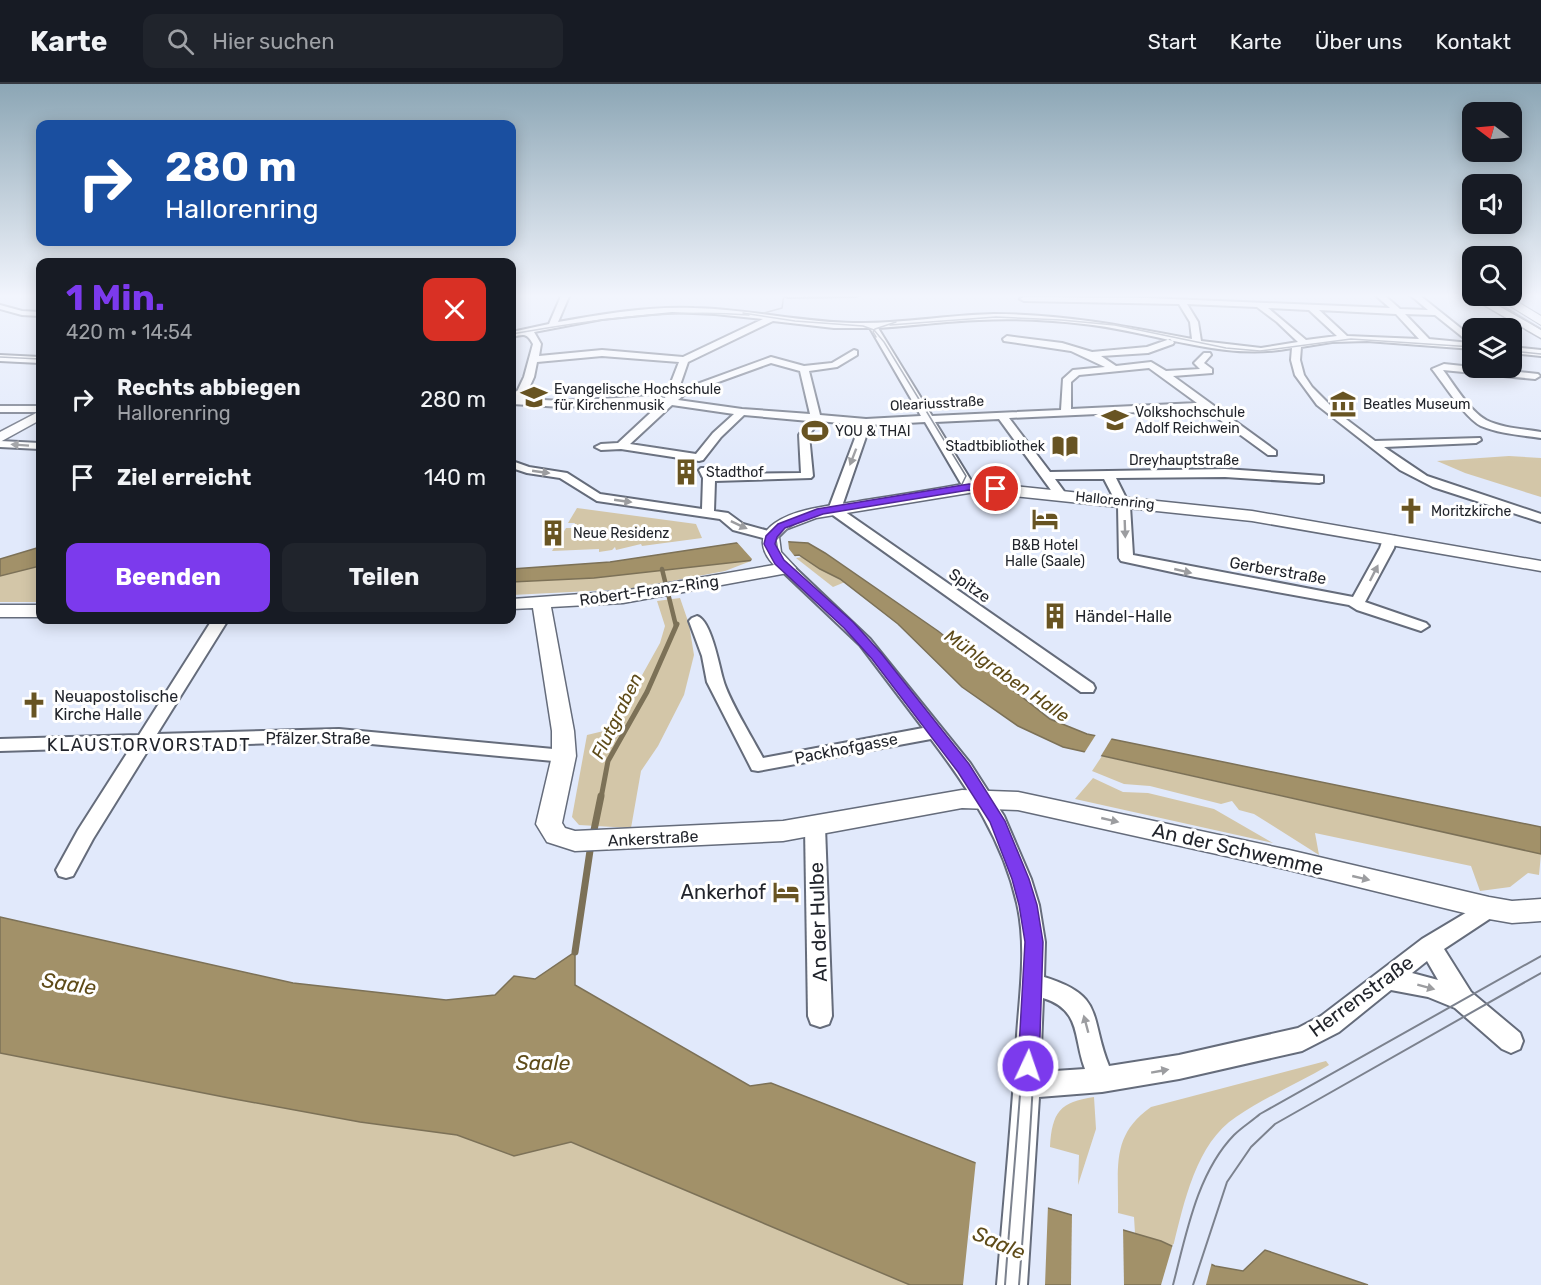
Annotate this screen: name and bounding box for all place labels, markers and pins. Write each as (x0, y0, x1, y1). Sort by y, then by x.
place label: Evangelische Hochschule für Kirchenmusik (554, 381, 721, 414)
school or university icon: Evangelische Hochschule für Kirchenmusik (519, 382, 549, 412)
museum icon: Beatles Museum (1328, 389, 1358, 419)
place label: Beatles Museum (1363, 396, 1471, 413)
place label: Volkshochschule Adolf Reichwein (1135, 404, 1245, 437)
school or university icon: Volkshochschule Adolf Reichwein (1100, 405, 1130, 435)
sports icon: YOU & THAI (800, 416, 830, 446)
place label: YOU & THAI (835, 423, 910, 440)
library icon: Stadtbibliothek (1050, 431, 1080, 461)
place label: Stadtbibliothek (945, 438, 1046, 455)
building icon: Stadthof (671, 457, 701, 487)
pin (970, 463, 1021, 514)
place label: Stadthof (706, 464, 764, 481)
church icon: Moritzkirche (1396, 496, 1426, 526)
place label: Moritzkirche (1431, 503, 1512, 520)
hotel icon: B&B Hotel Halle (Saale) (1030, 504, 1060, 534)
building icon: Neue Residenz (538, 518, 568, 548)
place label: Neue Residenz (573, 525, 670, 542)
place label: B&B Hotel Halle (Saale) (1005, 537, 1085, 570)
building icon: Händel-Halle (1040, 601, 1070, 631)
place label: Händel-Halle (1075, 607, 1172, 626)
place label: Neuapostolische Kirche Halle (54, 687, 178, 724)
church icon: Neuapostolische Kirche Halle (19, 690, 49, 720)
hotel icon: Ankerhof (771, 877, 801, 907)
place label: Ankerhof (681, 880, 766, 904)

